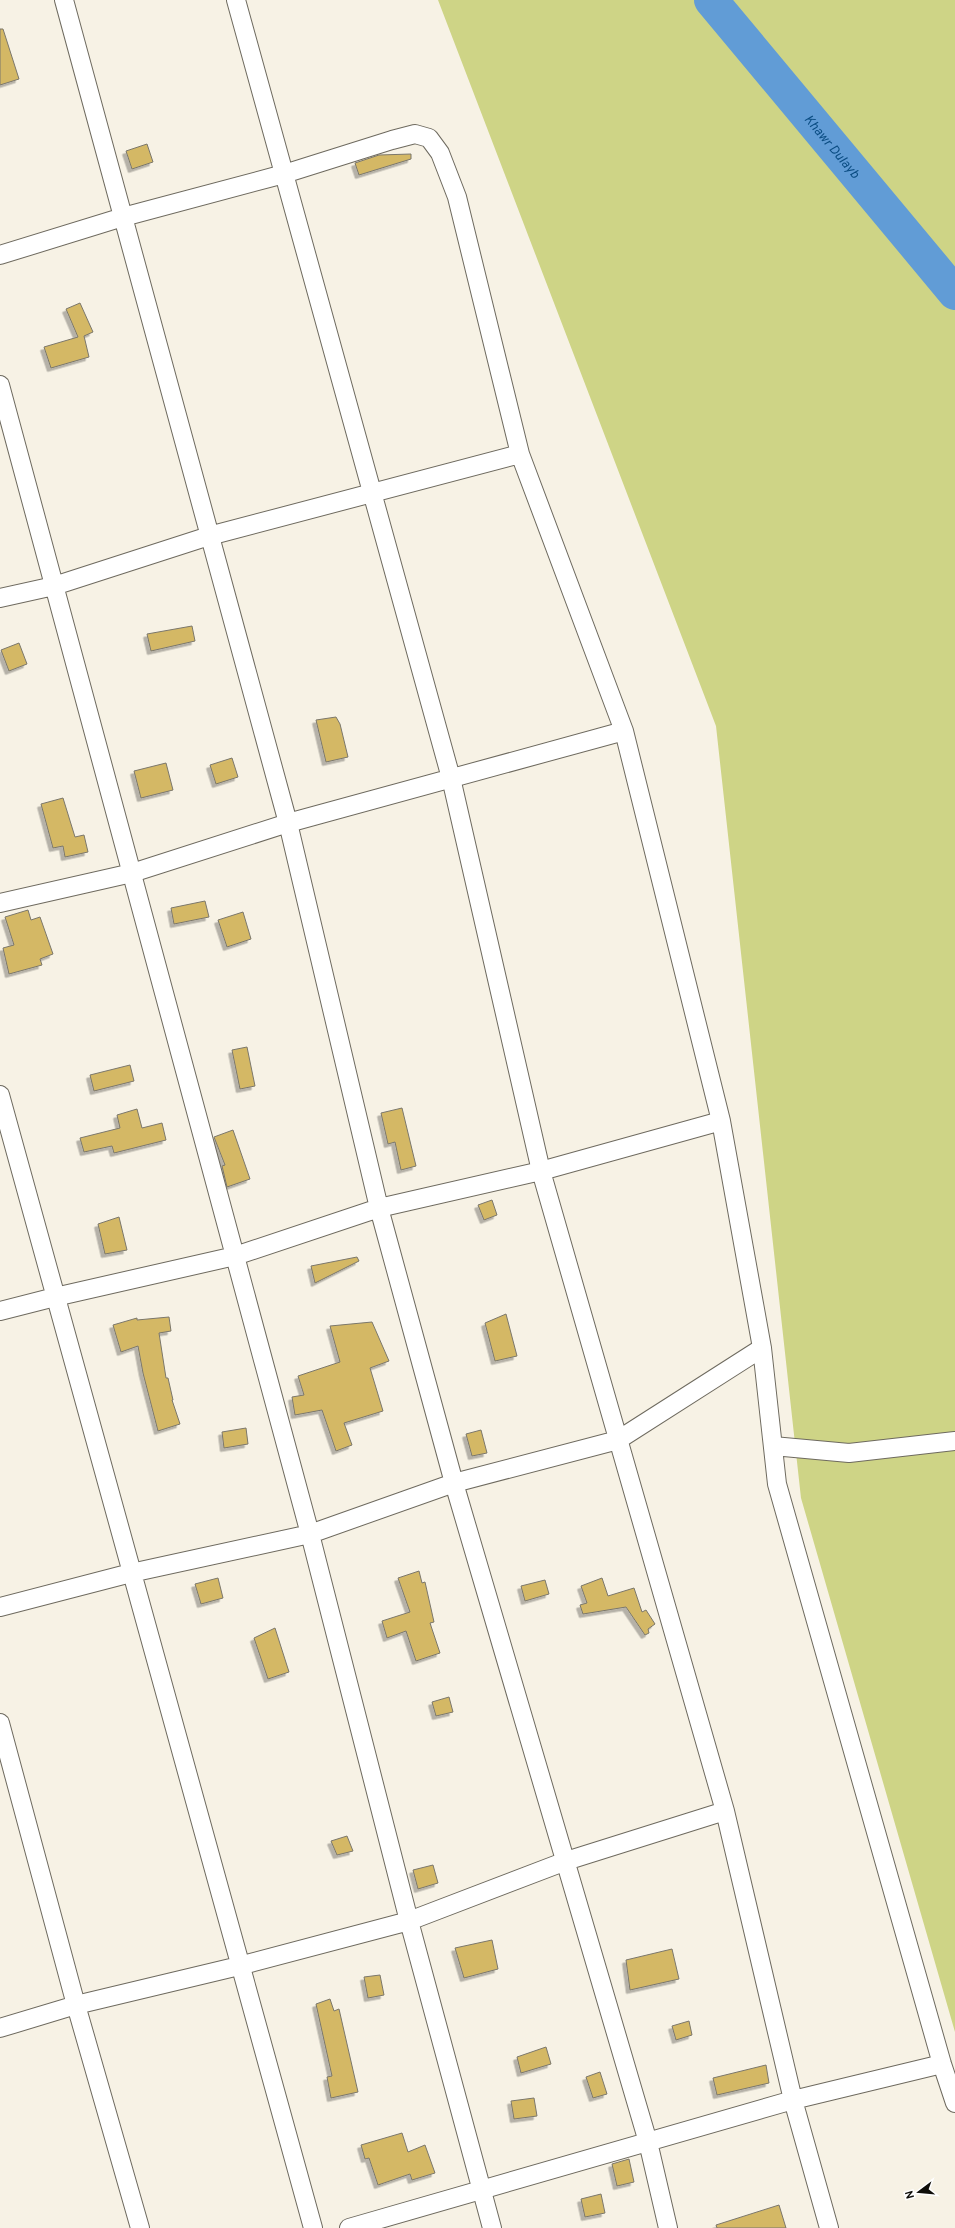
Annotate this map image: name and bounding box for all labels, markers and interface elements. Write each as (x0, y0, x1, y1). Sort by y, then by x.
water label: Khawr Dulayb (800, 112, 863, 183)
north arrow (899, 2172, 939, 2212)
text: N (903, 2189, 918, 2200)

